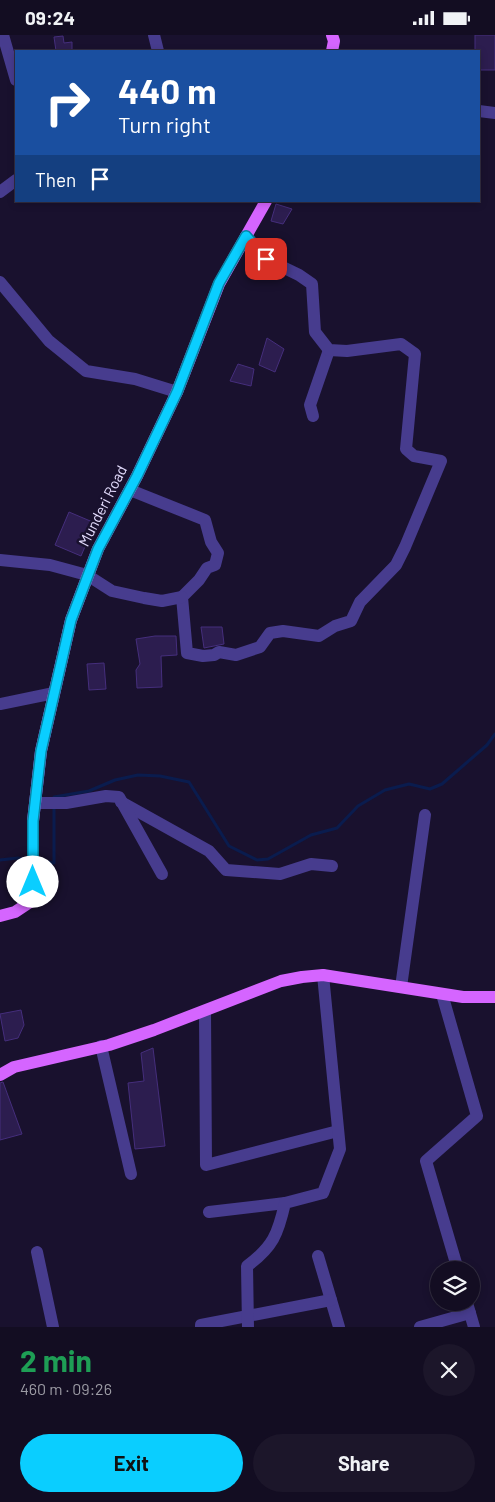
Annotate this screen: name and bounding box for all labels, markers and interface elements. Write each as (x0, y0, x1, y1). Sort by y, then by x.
text: 09:24 (25, 6, 75, 29)
text: 440 m (118, 69, 217, 111)
icon: right (35, 70, 100, 135)
text: Turn right (118, 111, 211, 137)
icon: arrive (86, 165, 114, 193)
text: Then (35, 168, 76, 191)
pin (245, 238, 287, 280)
icon: arrive (252, 245, 280, 273)
street label: Munderi Road (74, 462, 130, 549)
position arrow (6, 855, 58, 907)
map controls (430, 1261, 480, 1311)
button: layers (430, 1261, 480, 1311)
text: 2 min (20, 1342, 92, 1378)
button: close (423, 1344, 475, 1396)
text: 460 m · 09:26 (20, 1379, 112, 1398)
button: Exit (20, 1434, 243, 1492)
button: Share (253, 1434, 475, 1492)

